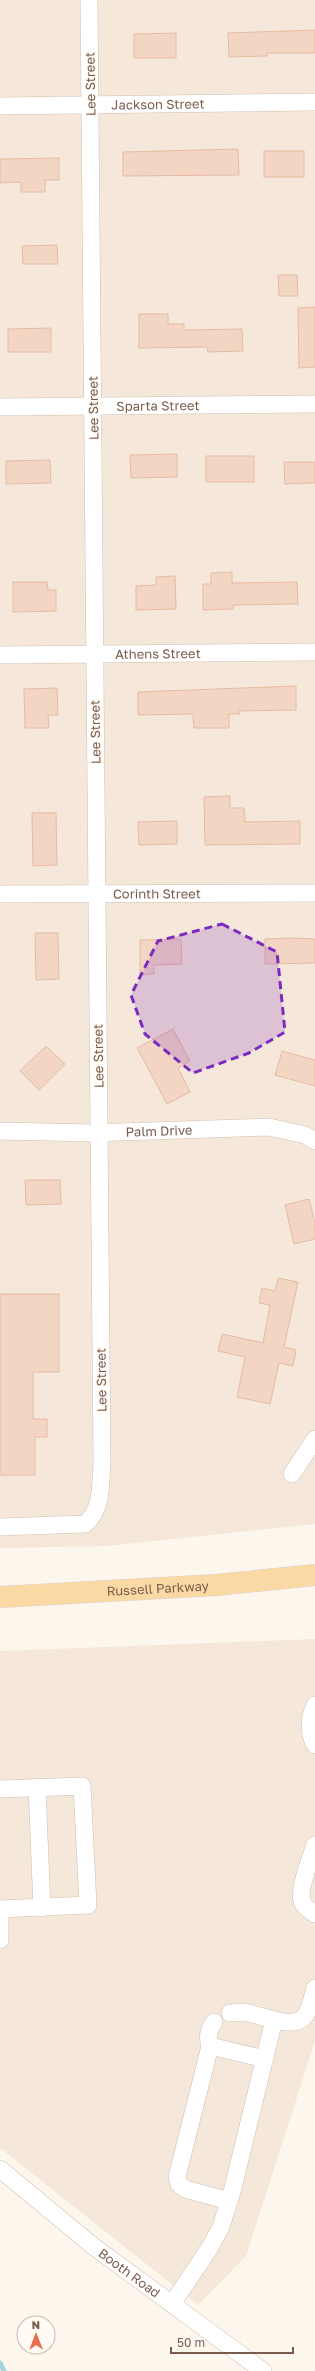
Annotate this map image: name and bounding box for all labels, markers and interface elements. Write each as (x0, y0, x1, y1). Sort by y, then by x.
street label: Lee Street (81, 52, 99, 116)
street label: Jackson Street (111, 95, 205, 113)
street label: Lee Street (84, 376, 102, 440)
street label: Sparta Street (116, 397, 200, 414)
street label: Athens Street (115, 645, 201, 662)
street label: Lee Street (86, 700, 104, 764)
street label: Corinth Street (113, 885, 201, 902)
street label: Lee Street (89, 1024, 107, 1088)
street label: Palm Drive (125, 1122, 193, 1140)
street label: Lee Street (92, 1348, 110, 1412)
street label: Russell Parkway (106, 1577, 210, 1599)
street label: Booth Road (95, 2245, 163, 2301)
north arrow (16, 2315, 56, 2355)
text: N (32, 2318, 40, 2331)
scale bar (171, 2329, 293, 2355)
text: 50 m (177, 2335, 205, 2350)

